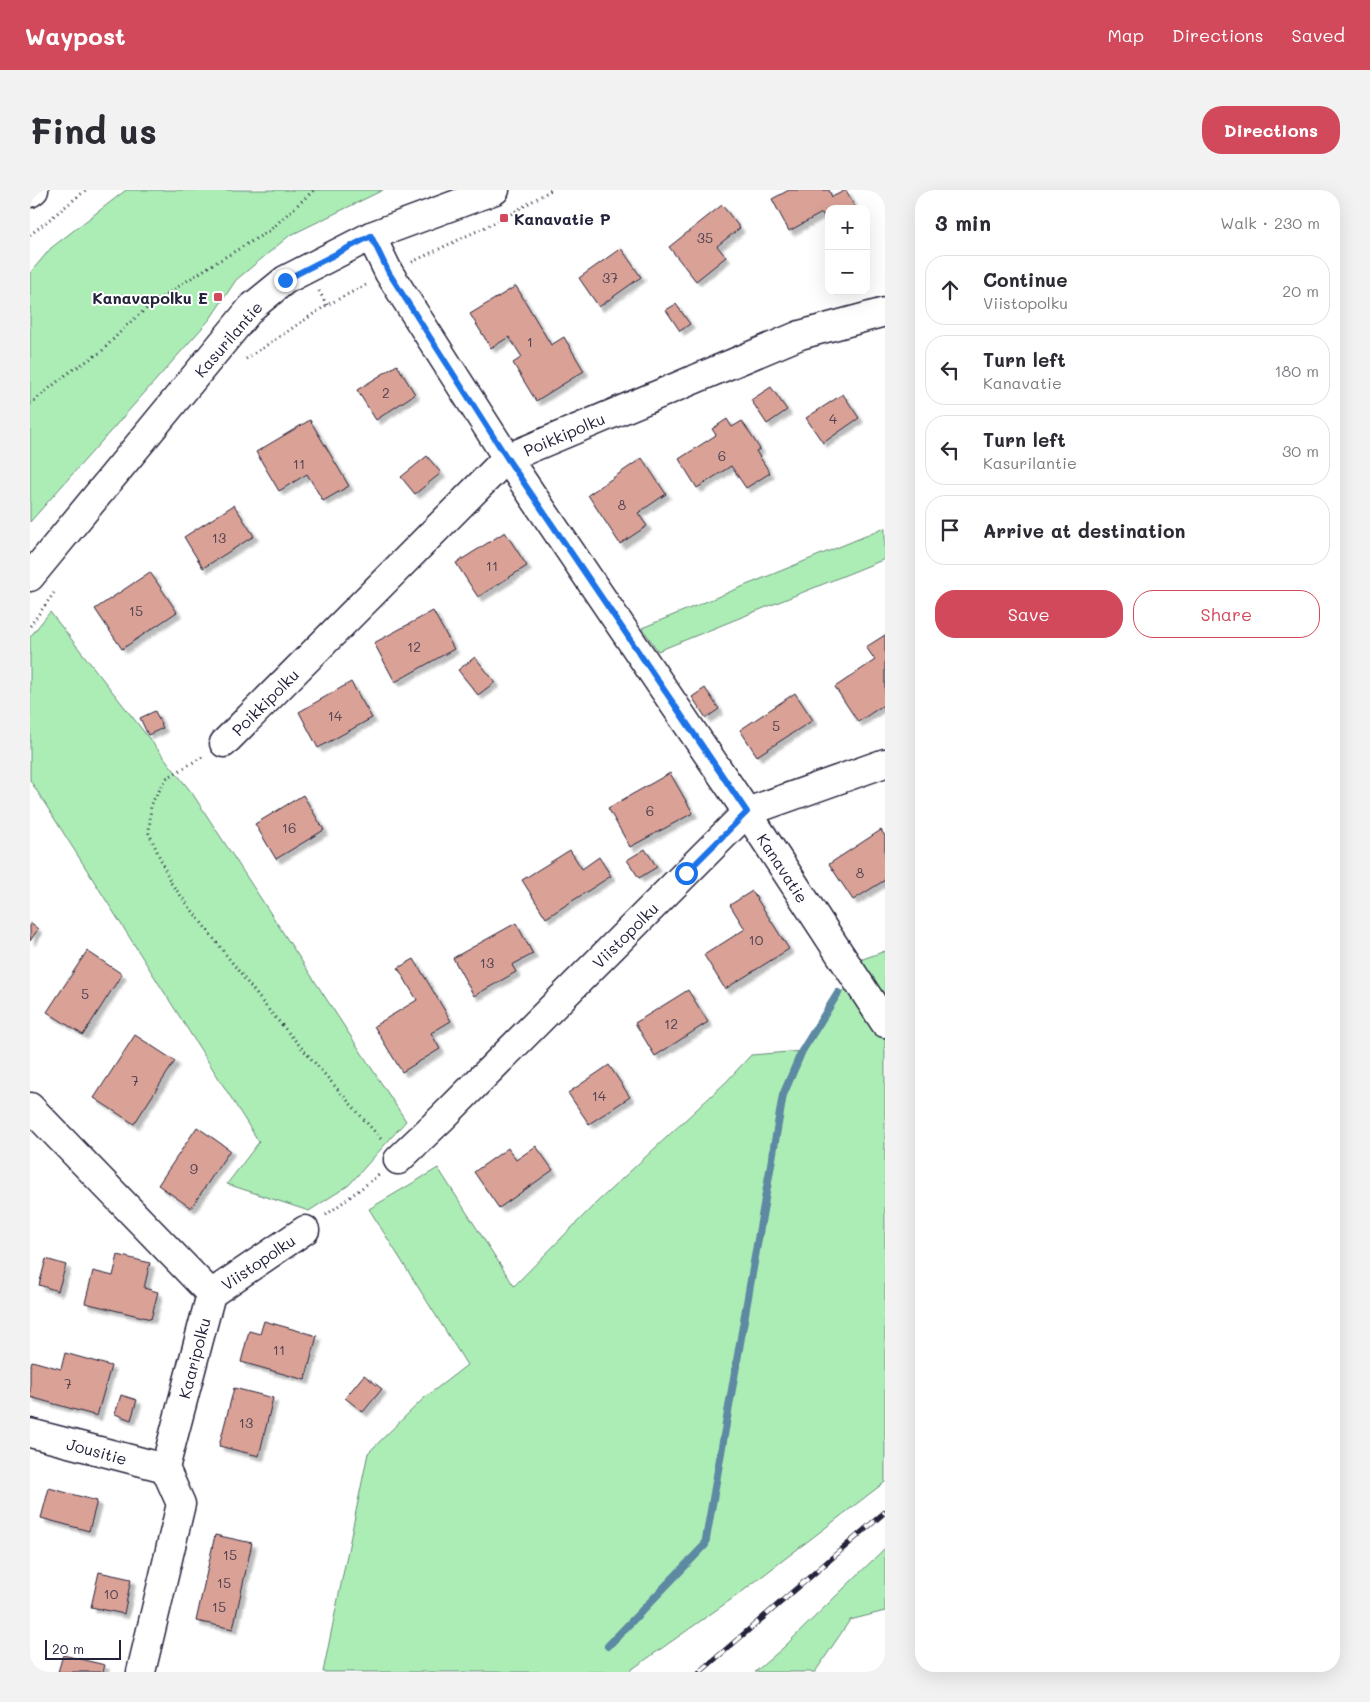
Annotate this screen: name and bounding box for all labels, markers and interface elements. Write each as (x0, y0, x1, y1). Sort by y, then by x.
text: Waypost (25, 20, 126, 51)
text: Map (1107, 23, 1144, 47)
text: Directions (1172, 23, 1264, 47)
text: Saved (1292, 23, 1345, 47)
button: Directions (1202, 106, 1340, 154)
text: Find us (30, 107, 157, 153)
map controls (825, 205, 870, 295)
button: + (825, 205, 870, 250)
place label: Kanavatie P (514, 208, 611, 229)
text: 3 min (935, 209, 991, 236)
marker: Kanavatie P (498, 212, 510, 224)
text: Walk · 230 m (1220, 212, 1320, 233)
house number: 35 (697, 228, 713, 247)
button: − (825, 250, 870, 295)
text: Continue (983, 267, 1068, 292)
house number: 37 (602, 268, 618, 287)
route end (274, 269, 297, 292)
icon: ahead (936, 276, 964, 304)
text: 20 m (1282, 280, 1319, 301)
place label: Kanavapolku E (92, 287, 208, 308)
marker: Kanavapolku E (212, 291, 224, 303)
text: Viistopolku (983, 292, 1068, 313)
street label: Kasurilantie (189, 297, 267, 381)
house number: 1 (527, 332, 533, 351)
text: Turn left (983, 347, 1066, 372)
icon: left (936, 356, 964, 384)
text: 180 m (1274, 360, 1319, 381)
text: Kanavatie (983, 372, 1062, 393)
house number: 2 (382, 383, 390, 402)
street label: Poikkipolku (520, 407, 608, 461)
house number: 4 (829, 409, 838, 428)
text: Turn left (983, 427, 1066, 452)
icon: left (936, 436, 964, 464)
text: 30 m (1282, 440, 1319, 461)
house number: 6 (718, 446, 726, 465)
text: Kasurilantie (983, 452, 1077, 473)
house number: 11 (293, 454, 305, 473)
house number: 8 (618, 495, 626, 514)
icon: arrive (936, 516, 964, 544)
text: Arrive at destination (983, 518, 1186, 543)
house number: 13 (212, 528, 226, 547)
house number: 11 (486, 556, 498, 575)
button: Save (935, 590, 1123, 638)
button: Share (1133, 590, 1320, 638)
house number: 15 (129, 601, 143, 620)
house number: 12 (407, 637, 421, 656)
street label: Poikkipolku (227, 664, 303, 740)
house number: 14 (328, 706, 343, 725)
house number: 5 (772, 716, 780, 735)
house number: 6 (646, 801, 654, 820)
house number: 16 (282, 818, 296, 837)
street label: Kanavatie (753, 829, 813, 907)
route start (675, 862, 698, 885)
house number: 8 (856, 863, 864, 882)
street label: Viistopolku (588, 898, 662, 972)
house number: 10 (749, 930, 764, 949)
house number: 13 (480, 953, 494, 972)
house number: 5 (81, 984, 89, 1003)
house number: 12 (664, 1014, 678, 1033)
house number: 7 (131, 1071, 139, 1090)
house number: 14 (592, 1086, 607, 1105)
house number: 9 (190, 1159, 198, 1178)
street label: Viistopolku (217, 1230, 299, 1294)
street label: Kaaripolku (173, 1315, 215, 1401)
house number: 11 (273, 1340, 285, 1359)
house number: 7 (64, 1374, 72, 1393)
house number: 13 (239, 1413, 253, 1432)
street label: Jousitie (65, 1433, 129, 1469)
house number: 15 (223, 1545, 237, 1564)
house number: 15 (217, 1573, 231, 1592)
house number: 10 (104, 1584, 119, 1603)
house number: 15 (212, 1597, 226, 1616)
scale bar (45, 1637, 121, 1660)
text: 20 m (52, 1639, 84, 1658)

